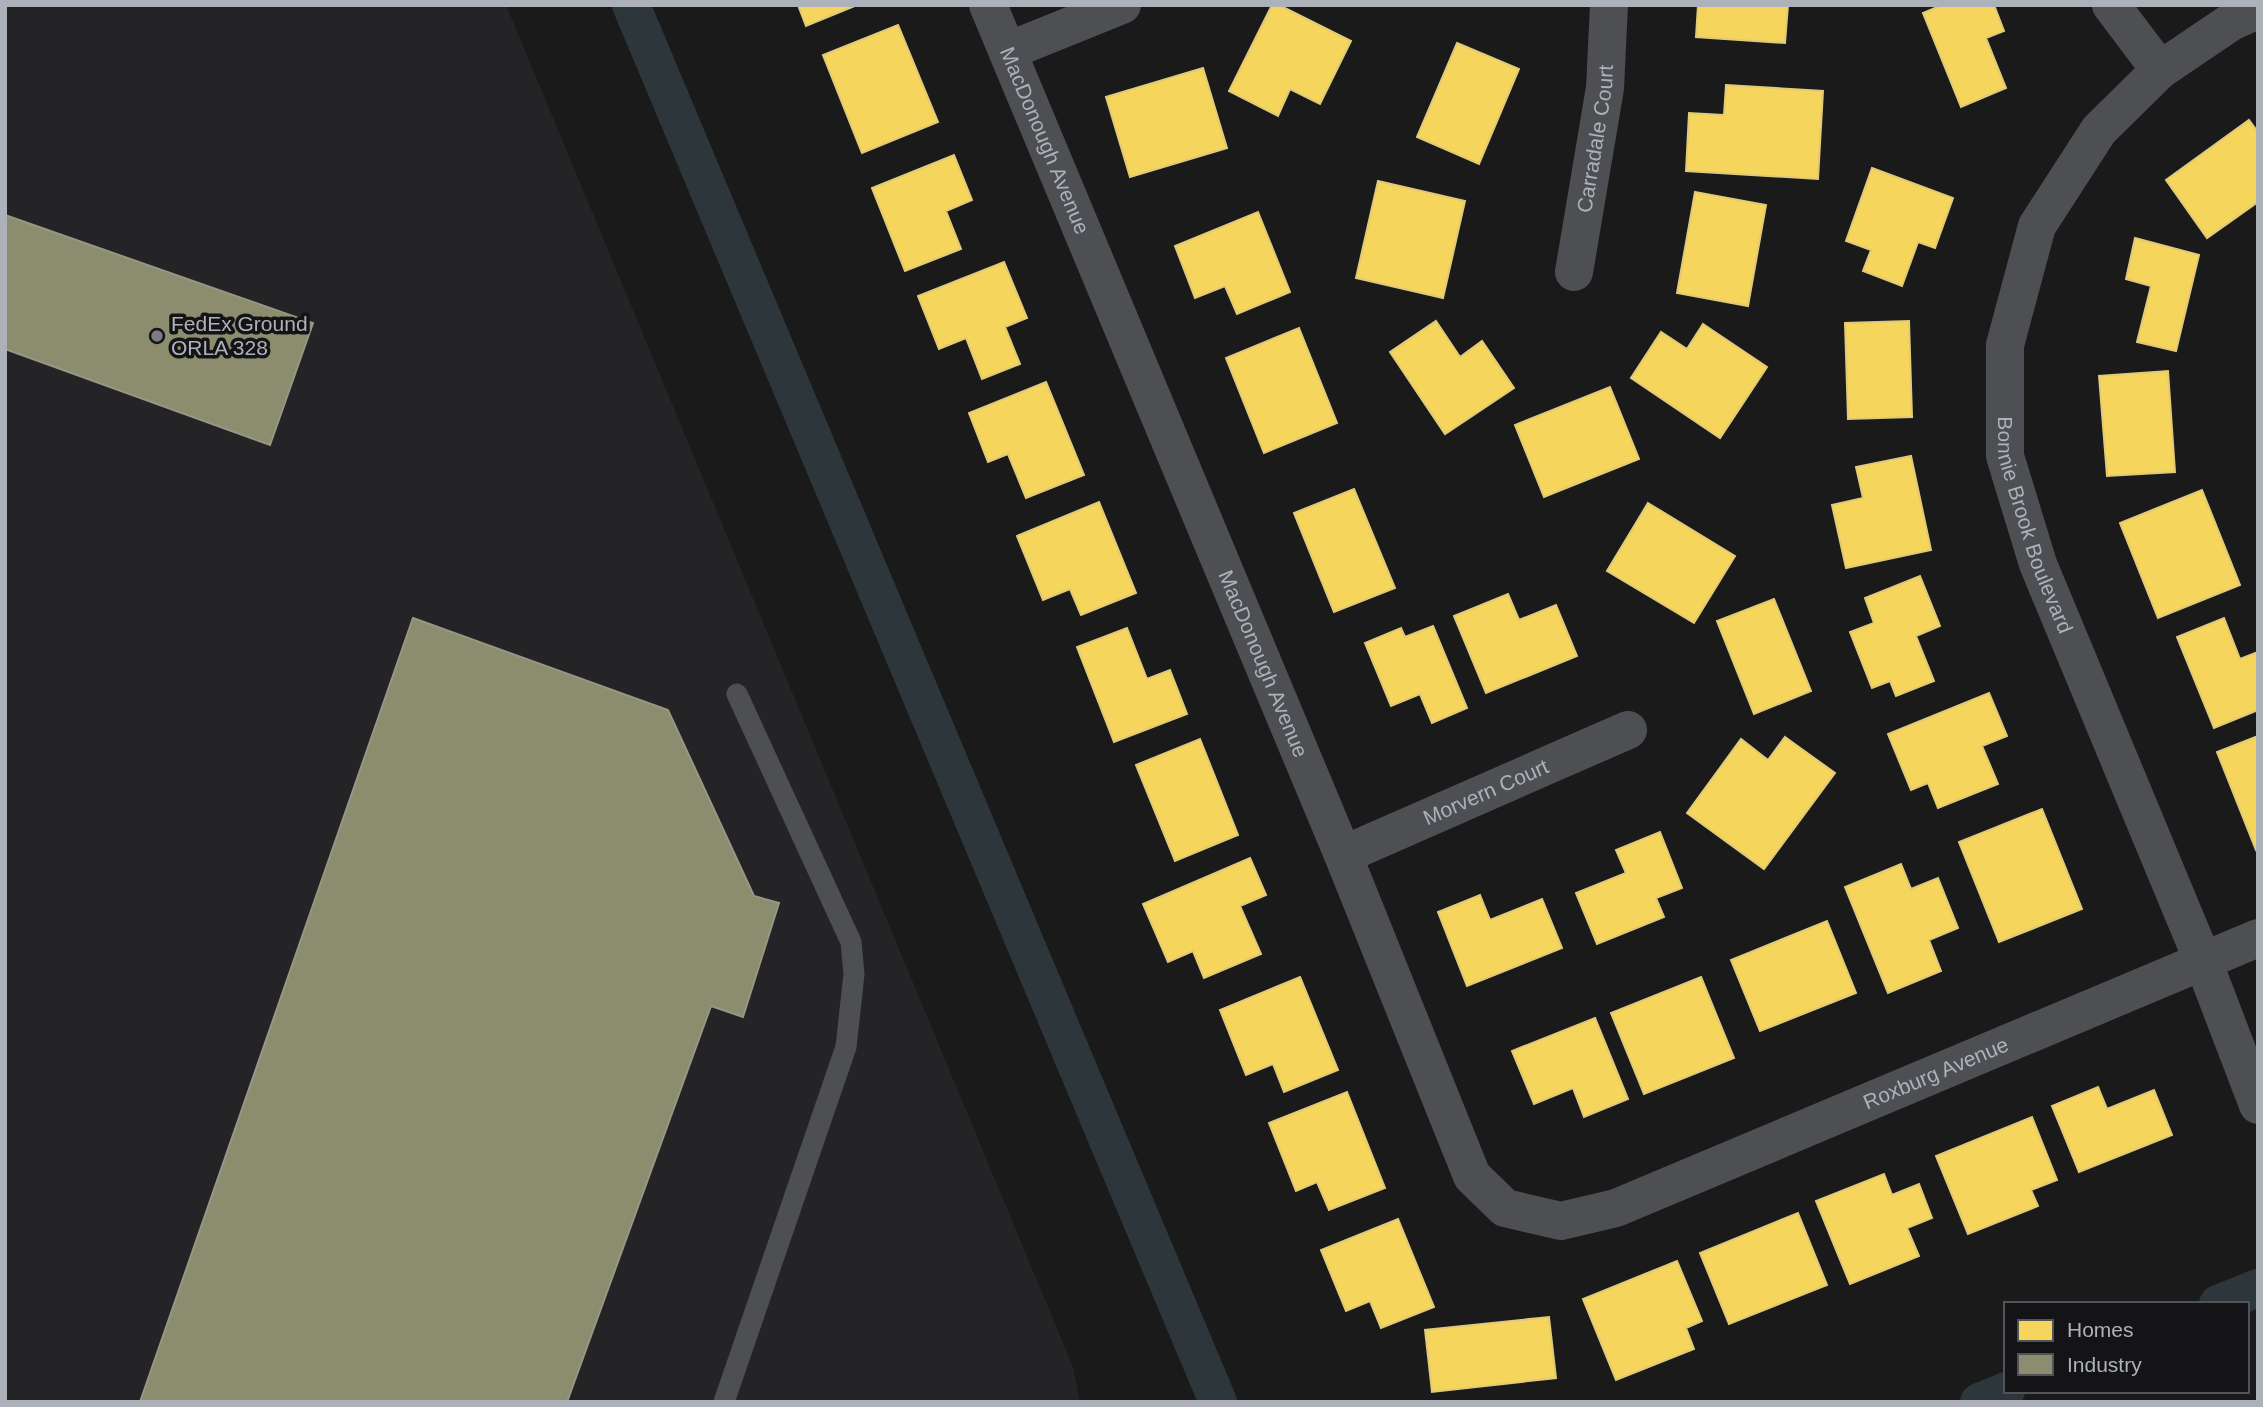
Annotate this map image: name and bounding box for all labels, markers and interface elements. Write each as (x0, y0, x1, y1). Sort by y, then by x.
street label: MacDonough Avenue (996, 43, 1094, 237)
street label: Carradale Court (1572, 64, 1617, 214)
place label: FedEx Ground ORLA 328 (171, 312, 308, 359)
marker: FedEx Ground ORLA 328 (149, 328, 165, 344)
street label: Bonnie Brook Boulevard (1994, 416, 2078, 637)
street label: MacDonough Avenue (1214, 567, 1313, 761)
street label: Morvern Court (1420, 754, 1552, 829)
street label: Roxburg Avenue (1860, 1032, 2011, 1114)
legend (2004, 1302, 2249, 1393)
text: Homes (2067, 1318, 2134, 1341)
text: Industry (2067, 1353, 2142, 1376)

